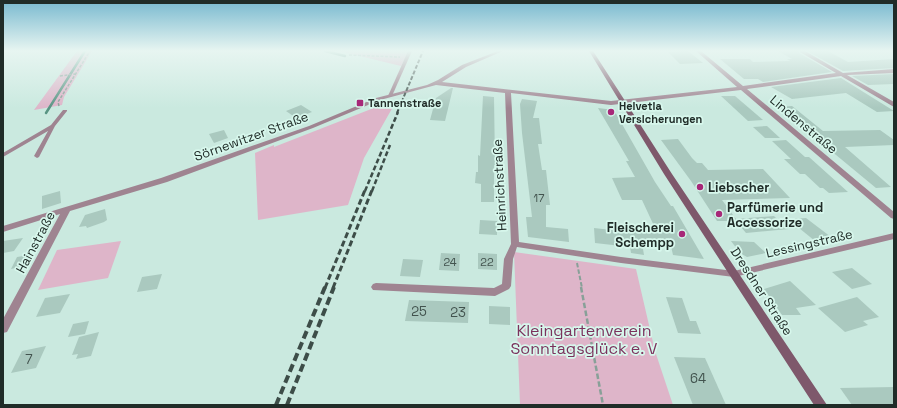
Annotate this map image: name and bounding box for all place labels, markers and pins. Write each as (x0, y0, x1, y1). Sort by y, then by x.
place label: Tannenstraße (368, 96, 441, 110)
marker: Tannenstraße (355, 98, 365, 108)
place label: Helvetia Versicherungen (619, 99, 703, 126)
marker: Helvetia Versicherungen (606, 107, 616, 117)
place label: Liebscher (708, 179, 769, 196)
marker: Liebscher (695, 182, 705, 192)
place label: Parfümerie und Accessorize (727, 199, 823, 231)
marker: Parfümerie und Accessorize (714, 209, 724, 219)
place label: Fleischerei Schempp (607, 219, 674, 251)
marker: Fleischerei Schempp (677, 229, 687, 239)

